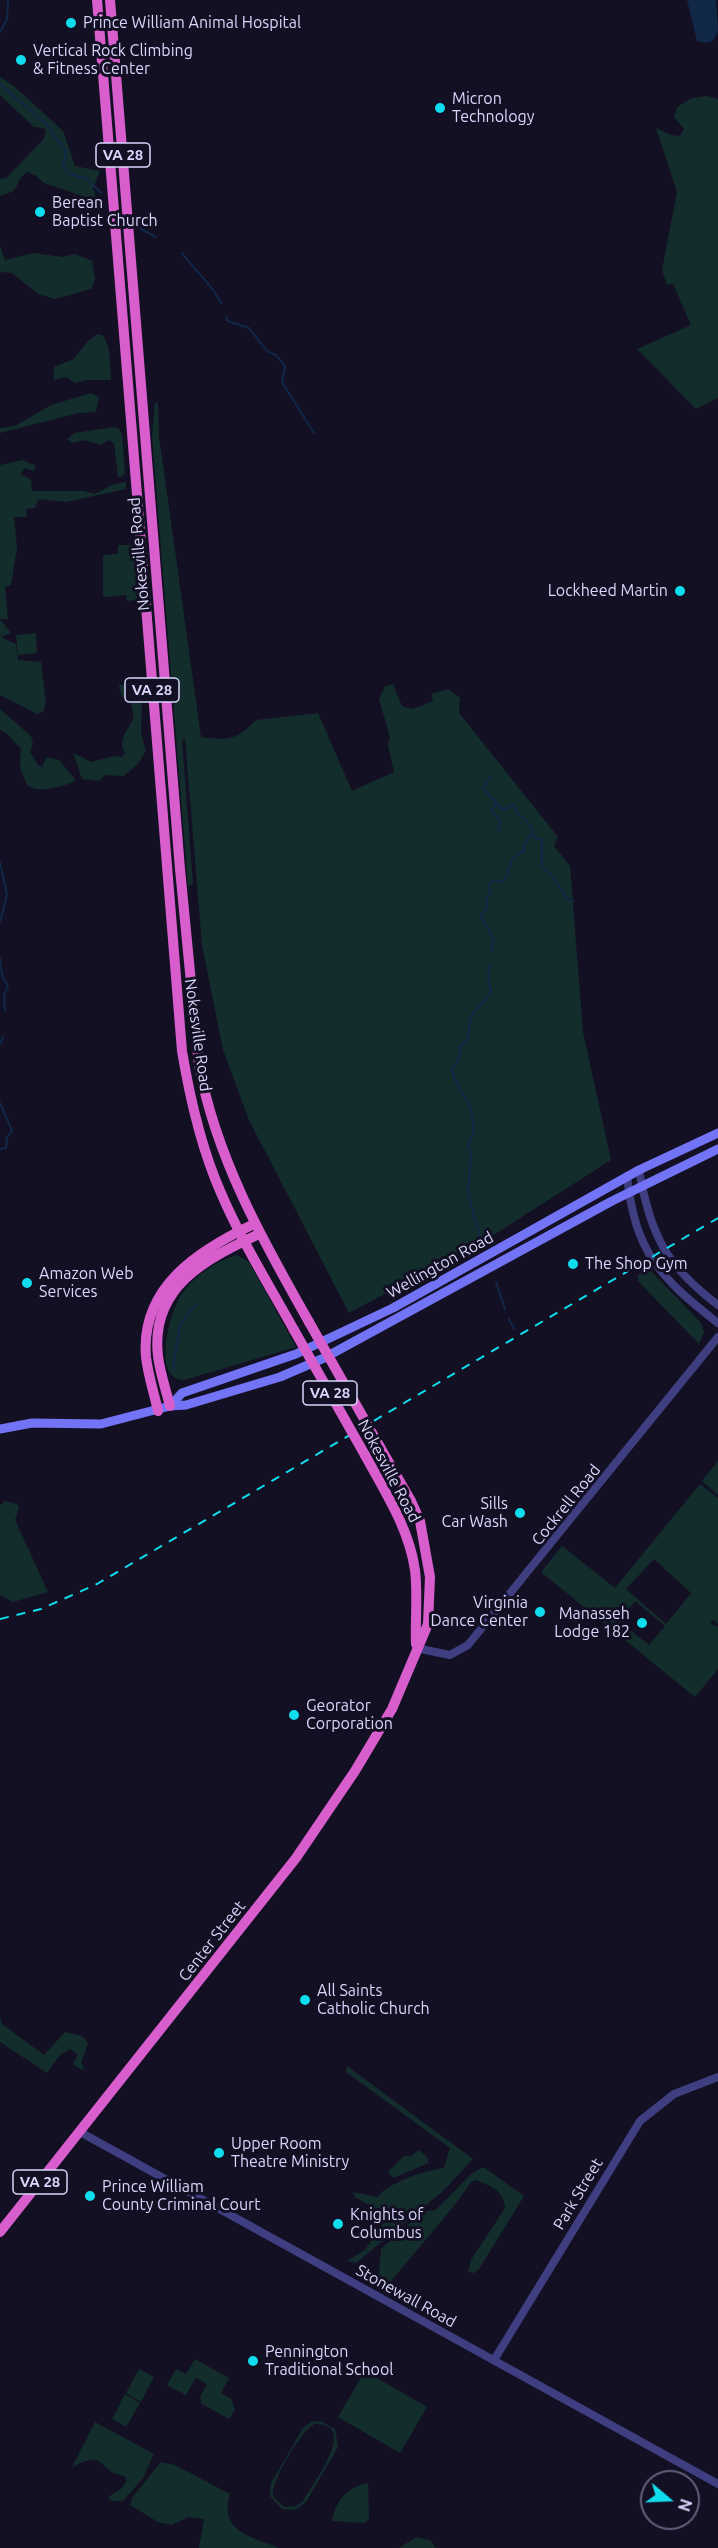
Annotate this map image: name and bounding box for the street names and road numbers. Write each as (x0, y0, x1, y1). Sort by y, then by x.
road number: VA 28 (96, 143, 150, 167)
street label: Nokesville Road (124, 496, 154, 612)
road number: VA 28 (125, 678, 179, 702)
street label: Nokesville Road (181, 977, 215, 1093)
street label: Wellington Road (383, 1228, 497, 1302)
road number: VA 28 (303, 1381, 357, 1405)
street label: Nokesville Road (354, 1416, 424, 1526)
street label: Cockrell Road (528, 1461, 604, 1549)
street label: Center Street (174, 1897, 250, 1985)
street label: Park Street (549, 2155, 607, 2233)
road number: VA 28 (13, 2170, 67, 2194)
street label: Stonewall Road (353, 2261, 459, 2331)

